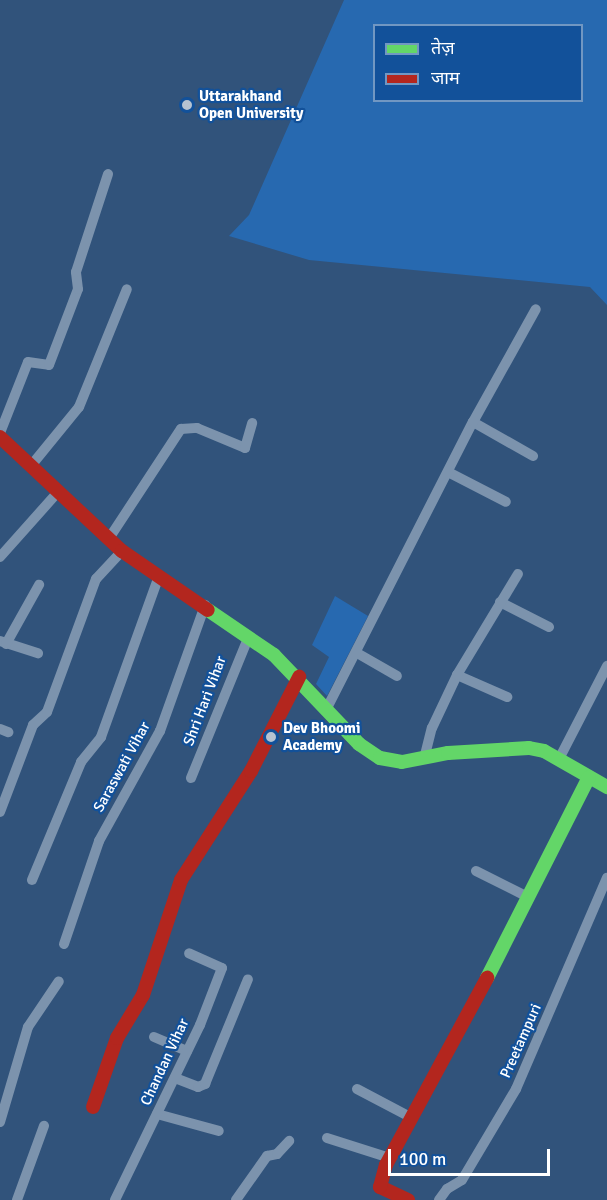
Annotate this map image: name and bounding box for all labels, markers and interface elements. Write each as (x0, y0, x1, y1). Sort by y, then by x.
legend (373, 24, 583, 102)
text: तेज़ (431, 37, 455, 59)
text: जाम (431, 67, 460, 89)
place label: Uttarakhand Open University (199, 87, 303, 122)
marker: Uttarakhand Open University (180, 98, 194, 112)
street label: Shri Hari Vihar (180, 654, 230, 748)
street label: Saraswati Vihar (90, 719, 154, 815)
place label: Dev Bhoomi Academy (283, 719, 360, 754)
marker: Dev Bhoomi Academy (264, 730, 278, 744)
street label: Preetampuri (497, 1001, 545, 1081)
street label: Chandan Vihar (137, 1016, 193, 1108)
scale bar (391, 1137, 553, 1175)
text: 100 m (399, 1148, 446, 1170)

